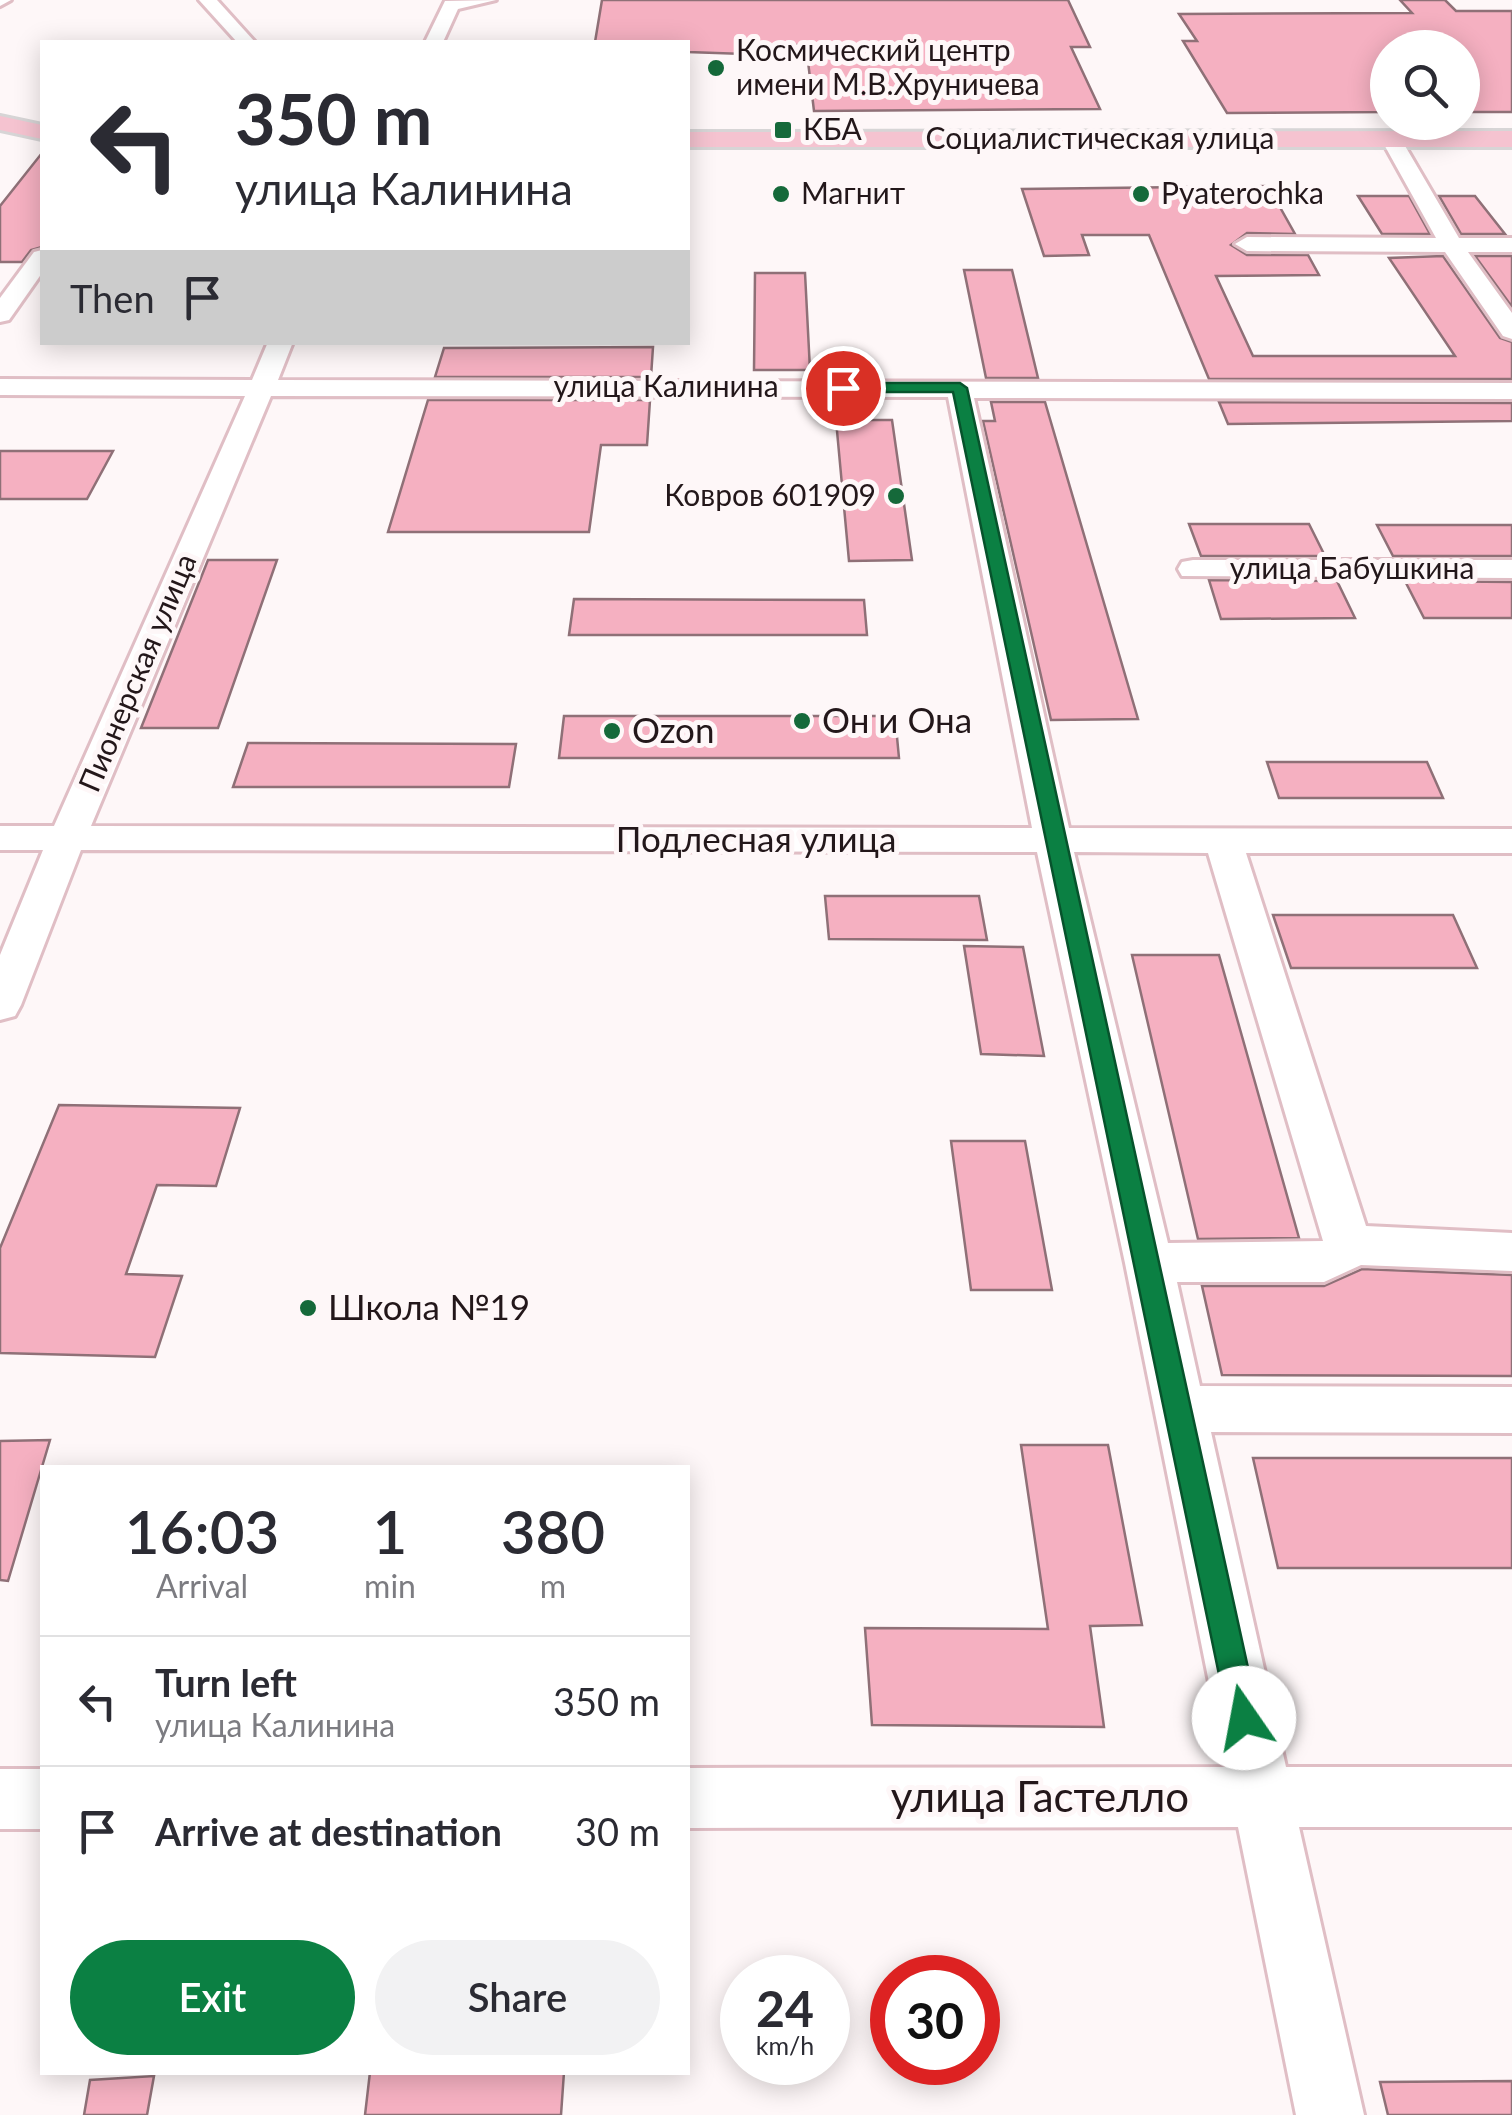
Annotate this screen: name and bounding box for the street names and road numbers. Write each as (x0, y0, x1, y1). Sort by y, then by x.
street label: Социалистическая улица (925, 119, 1275, 155)
street label: улица Калинина (553, 367, 779, 403)
street label: Пионерская улица (70, 548, 203, 797)
street label: улица Бабушкина (1230, 549, 1474, 585)
street label: Подлесная улица (616, 817, 896, 859)
street label: улица Гастелло (891, 1771, 1189, 1821)

